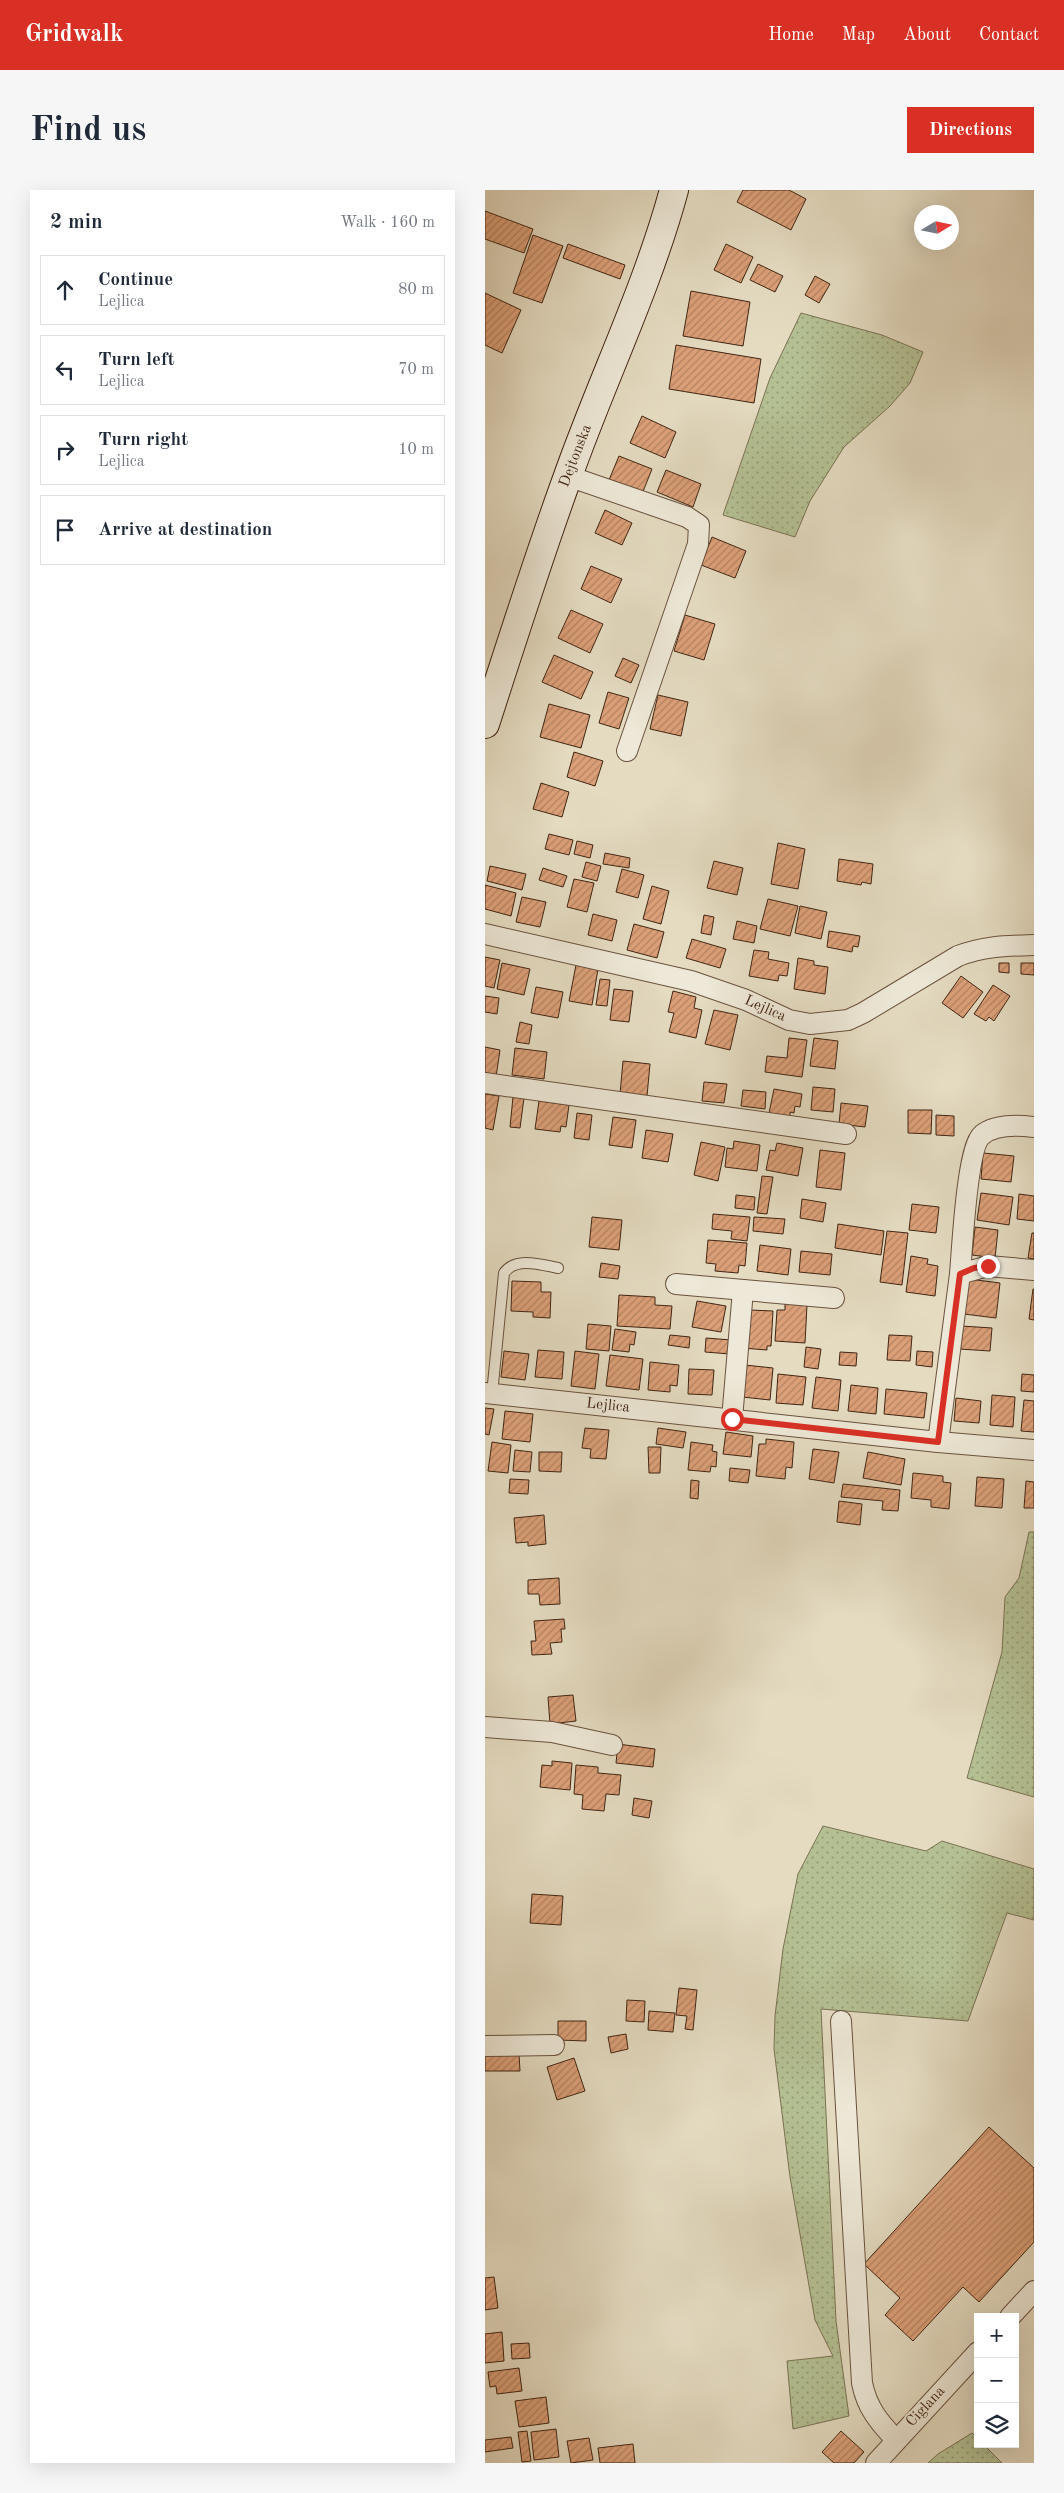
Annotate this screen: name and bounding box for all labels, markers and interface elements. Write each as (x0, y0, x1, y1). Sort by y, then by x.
text: Gridwalk (25, 23, 123, 47)
text: Home (768, 26, 814, 44)
text: Map (842, 26, 875, 44)
text: About (903, 26, 951, 44)
text: Contact (979, 26, 1039, 44)
button: Directions (907, 107, 1034, 153)
text: Find us (30, 113, 146, 148)
north arrow (914, 205, 959, 250)
text: 2 min (50, 212, 103, 233)
text: Walk · 160 m (340, 215, 435, 231)
text: Continue (98, 271, 173, 290)
icon: ahead (51, 276, 79, 304)
text: 80 m (398, 282, 434, 298)
text: Lejlica (98, 294, 145, 310)
text: Turn left (98, 351, 175, 370)
icon: left (51, 356, 79, 384)
text: 70 m (398, 362, 434, 378)
text: Lejlica (98, 374, 145, 390)
street label: Dejtonska (557, 422, 595, 489)
text: Turn right (98, 431, 188, 450)
icon: right (51, 436, 79, 464)
text: 10 m (398, 442, 434, 458)
text: Lejlica (98, 454, 145, 470)
icon: arrive (51, 516, 79, 544)
text: Arrive at destination (98, 521, 272, 540)
street label: Lejlica (742, 993, 789, 1025)
route end (977, 1255, 1000, 1278)
street label: Lejlica (585, 1396, 631, 1416)
route start (721, 1408, 744, 1431)
map controls (974, 2313, 1019, 2448)
button: + (974, 2313, 1019, 2358)
button: − (974, 2358, 1019, 2403)
street label: Ciglana (904, 2383, 949, 2430)
button: layers (974, 2403, 1019, 2448)

